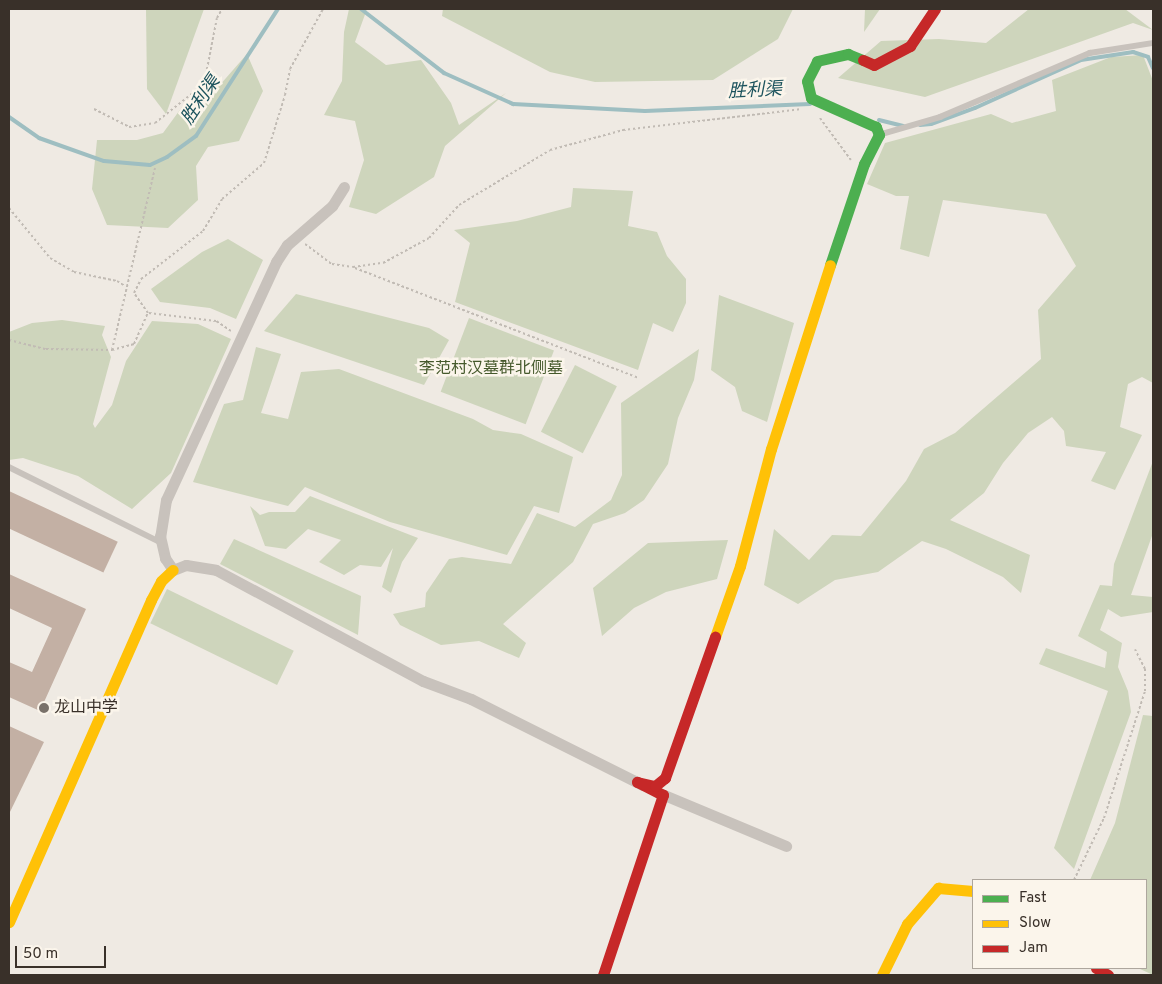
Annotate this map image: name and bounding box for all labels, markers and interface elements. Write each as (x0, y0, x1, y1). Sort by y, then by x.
water label: 胜利渠 (178, 73, 226, 129)
water label: 胜利渠 (727, 80, 783, 104)
park label: 李范村汉墓群北侧墓 (419, 359, 563, 379)
place label: 龙山中学 (54, 698, 118, 718)
marker: 龙山中学 (38, 702, 50, 714)
legend (972, 879, 1147, 969)
text: Fast (1019, 889, 1047, 908)
text: Slow (1019, 914, 1051, 933)
scale bar (18, 936, 109, 968)
text: Jam (1019, 939, 1048, 958)
text: 50 m (23, 945, 58, 964)

